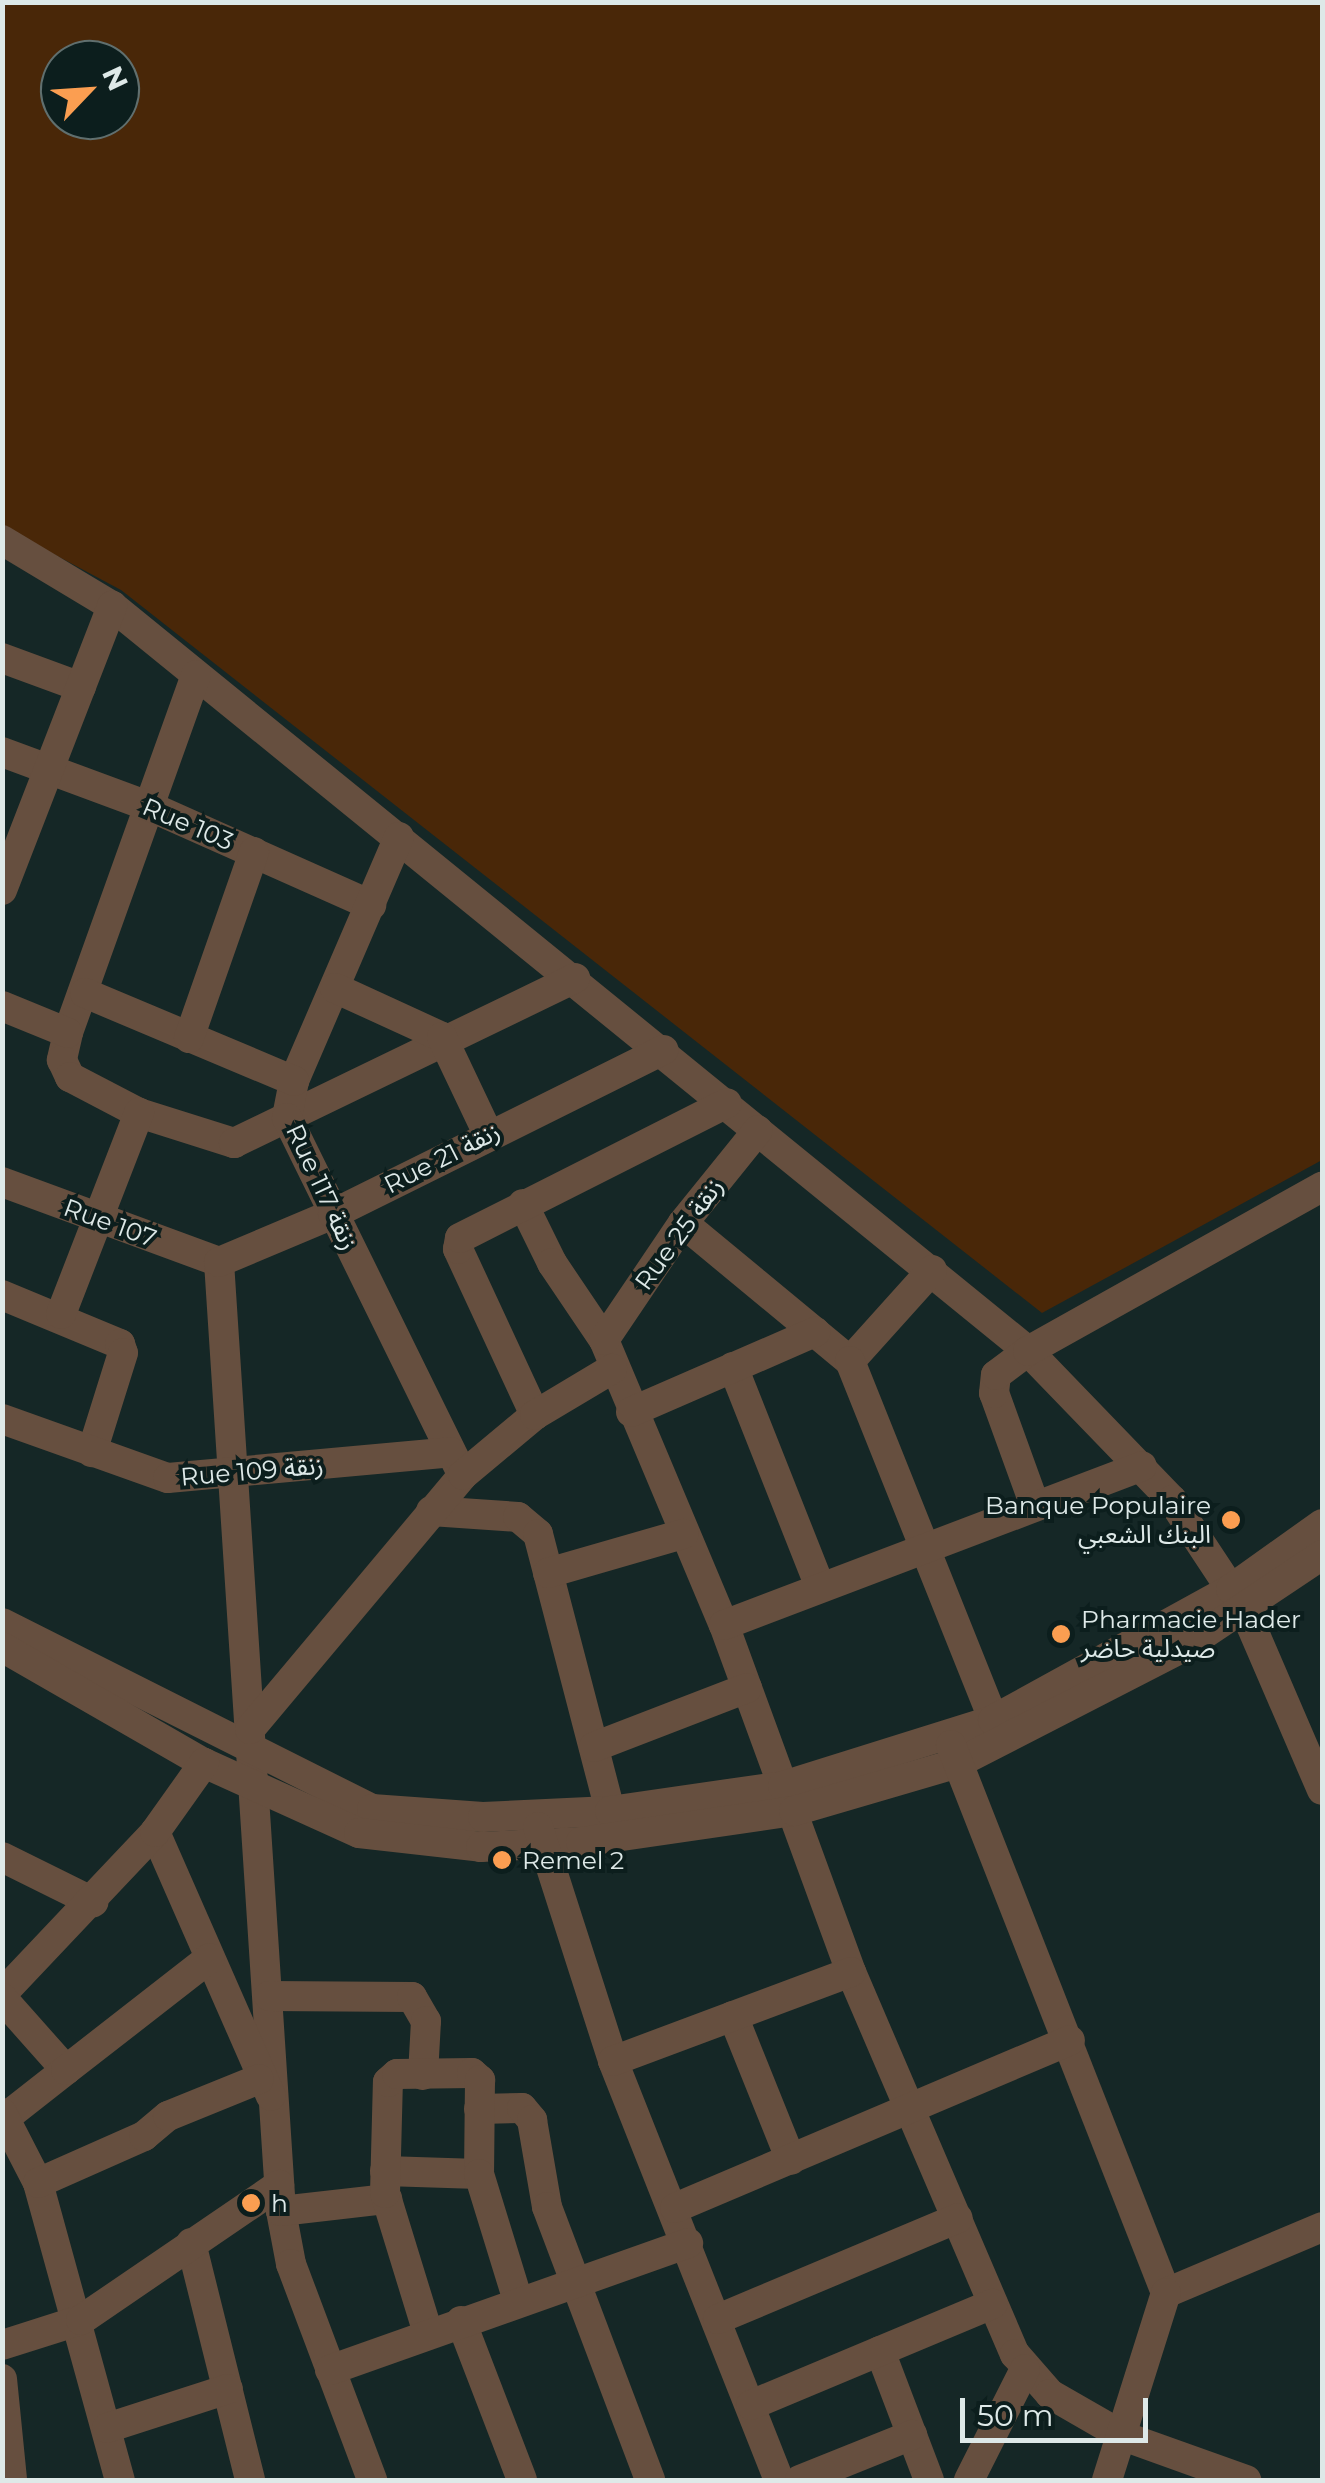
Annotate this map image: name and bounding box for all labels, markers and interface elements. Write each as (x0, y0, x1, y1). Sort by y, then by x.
north arrow (40, 40, 140, 140)
text: N (95, 61, 136, 96)
street label: Rue 103 (138, 791, 238, 857)
street label: Rue 21 زنقة (379, 1116, 505, 1200)
street label: Rue 117 زنقة (280, 1119, 364, 1255)
street label: Rue 25 زنقة (628, 1172, 730, 1296)
street label: Rue 107 (59, 1192, 161, 1254)
street label: Rue 109 زنقة (179, 1450, 325, 1492)
place label: Banque Populaire البنك الشعبي (985, 1491, 1211, 1550)
marker: Banque Populaire البنك الشعبي (1220, 1509, 1242, 1531)
place label: Pharmacie Hader صيدلية حاضر (1081, 1605, 1301, 1664)
marker: Pharmacie Hader صيدلية حاضر (1050, 1623, 1072, 1645)
place label: Remel 2 (522, 1845, 624, 1875)
marker: Remel 2 (491, 1849, 513, 1871)
place label: h (271, 2188, 288, 2218)
marker: h (240, 2192, 262, 2214)
scale bar (965, 2378, 1152, 2440)
text: 50 m (977, 2397, 1054, 2434)

